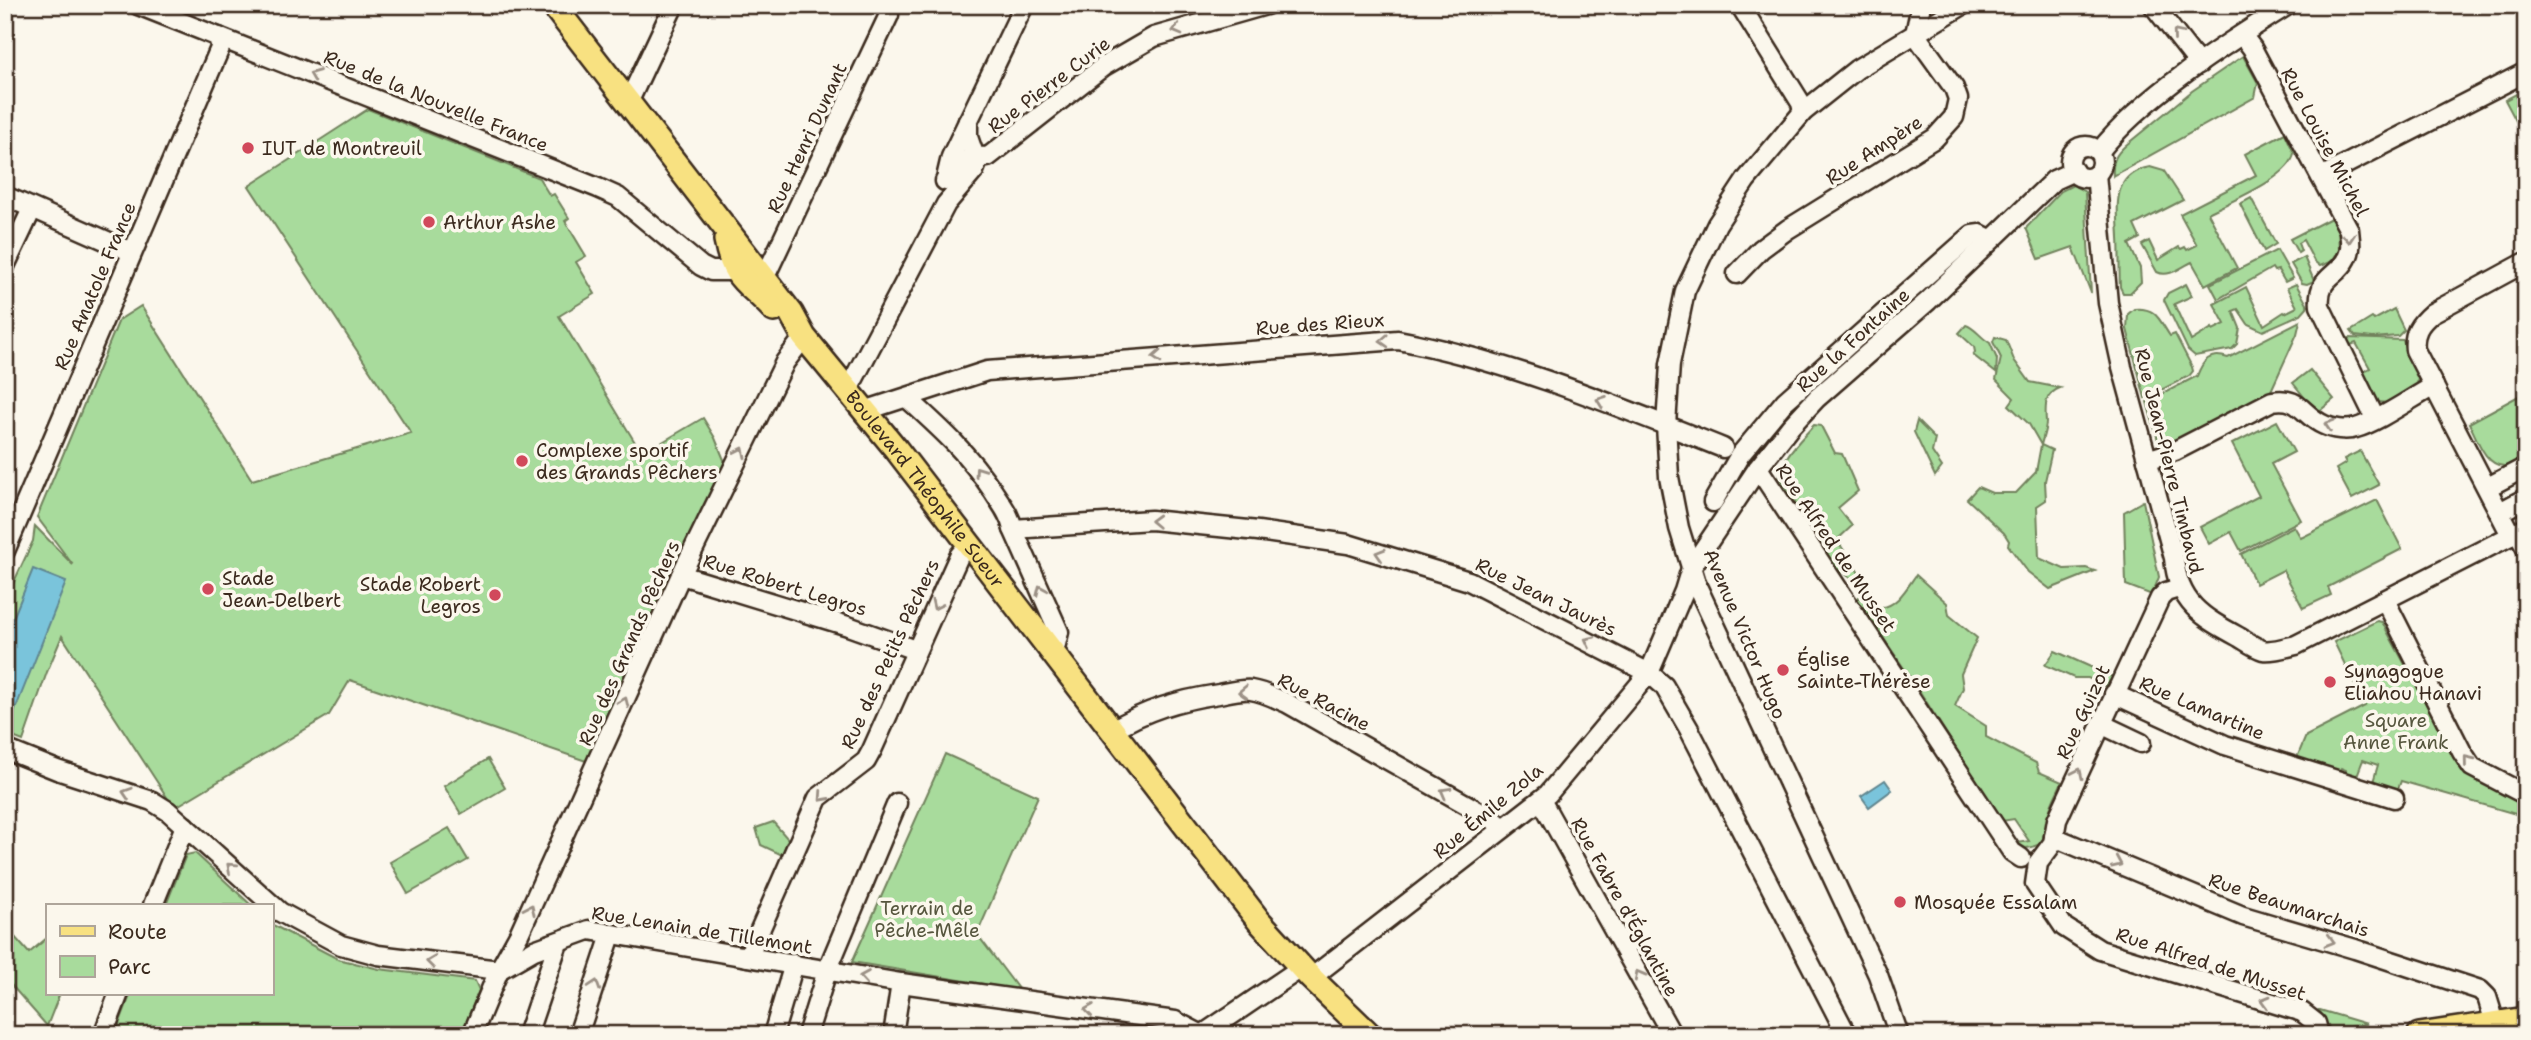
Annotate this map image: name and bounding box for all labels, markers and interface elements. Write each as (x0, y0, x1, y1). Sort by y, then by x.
one-way arrow (1171, 21, 1183, 36)
one-way arrow (2173, 29, 2185, 42)
street label: Rue Pierre Curie (983, 31, 1115, 139)
street label: Rue de la Nouvelle France (320, 44, 552, 158)
street label: Rue Henri Dunant (761, 59, 853, 217)
street label: Rue Louise Michel (2275, 63, 2375, 221)
one-way arrow (309, 70, 321, 84)
street label: Rue Ampère (1821, 109, 1927, 191)
place label: IUT de Montreuil (262, 136, 422, 161)
marker: IUT de Montreuil (240, 140, 256, 156)
street label: Rue Anatole France (48, 198, 142, 374)
place label: Arthur Ashe (443, 210, 556, 235)
marker: Arthur Ashe (421, 214, 437, 230)
one-way arrow (2341, 233, 2356, 244)
street label: Rue la Fontaine (1791, 282, 1915, 398)
street label: Rue des Rieux (1255, 307, 1385, 341)
one-way arrow (1378, 333, 1389, 348)
street label: Rue Jean-Pierre Timbaud (2129, 346, 2209, 576)
one-way arrow (1151, 349, 1162, 364)
street label: Boulevard Théophile Sueur (840, 385, 1011, 593)
one-way arrow (1596, 396, 1608, 410)
one-way arrow (2323, 419, 2335, 433)
place label: Complexe sportif des Grands Pêchers (536, 438, 718, 485)
one-way arrow (733, 447, 747, 459)
marker: Complexe sportif des Grands Pêchers (514, 453, 530, 469)
street label: Rue Alfred de Musset (1770, 459, 1902, 637)
one-way arrow (975, 466, 987, 479)
one-way arrow (1149, 514, 1160, 529)
street label: Rue des Grands Pêchers (572, 536, 686, 750)
street label: Avenue Victor Hugo (1698, 545, 1792, 723)
one-way arrow (1374, 547, 1386, 562)
street label: Rue Robert Legros (700, 548, 870, 622)
street label: Rue Jean Jaurès (1471, 552, 1621, 642)
street label: Rue des Petits Pêchers (835, 555, 945, 753)
place label: Stade Jean-Delbert (222, 566, 341, 613)
place label: Stade Robert Legros (360, 572, 481, 619)
marker: Stade Jean-Delbert (200, 581, 216, 597)
one-way arrow (1035, 585, 1049, 598)
marker: Stade Robert Legros (487, 587, 503, 603)
one-way arrow (930, 598, 944, 610)
one-way arrow (1584, 636, 1596, 650)
place label: Église Sainte-Thérèse (1797, 646, 1931, 694)
place label: Synagogue Eliahou Hanavi (2344, 659, 2482, 706)
street label: Rue Guizot (2050, 661, 2116, 763)
marker: Église Sainte-Thérèse (1775, 662, 1791, 678)
street label: Rue Racine (1273, 667, 1375, 737)
street label: Rue Lamartine (2135, 670, 2269, 746)
marker: Synagogue Eliahou Hanavi (2322, 674, 2338, 690)
one-way arrow (1238, 684, 1249, 699)
one-way arrow (616, 697, 630, 709)
park label: Square Anne Frank (2343, 708, 2449, 755)
one-way arrow (2464, 755, 2477, 767)
street label: Rue Émile Zola (1427, 757, 1548, 864)
one-way arrow (2070, 768, 2084, 780)
one-way arrow (121, 786, 133, 801)
one-way arrow (1440, 787, 1452, 800)
one-way arrow (819, 788, 831, 801)
street label: Rue Fabre d'Églantine (1565, 812, 1686, 1001)
one-way arrow (2110, 855, 2122, 869)
one-way arrow (226, 863, 239, 875)
street label: Rue Beaumarchais (2205, 867, 2373, 943)
place label: Mosquée Essalam (1914, 890, 2077, 915)
marker: Mosquée Essalam (1892, 894, 1908, 910)
park label: Terrain de Pêche-Mêle (874, 896, 980, 943)
street label: Rue Lenain de Tillemont (590, 900, 814, 960)
legend (46, 904, 273, 995)
one-way arrow (522, 904, 536, 916)
text: Route (108, 918, 167, 946)
street label: Rue Alfred de Musset (2113, 921, 2309, 1007)
one-way arrow (2324, 933, 2336, 948)
text: Parc (108, 953, 151, 981)
one-way arrow (425, 954, 437, 969)
one-way arrow (858, 970, 870, 985)
one-way arrow (1634, 970, 1647, 982)
one-way arrow (586, 979, 601, 991)
one-way arrow (2259, 995, 2271, 1009)
one-way arrow (1083, 1002, 1095, 1017)

